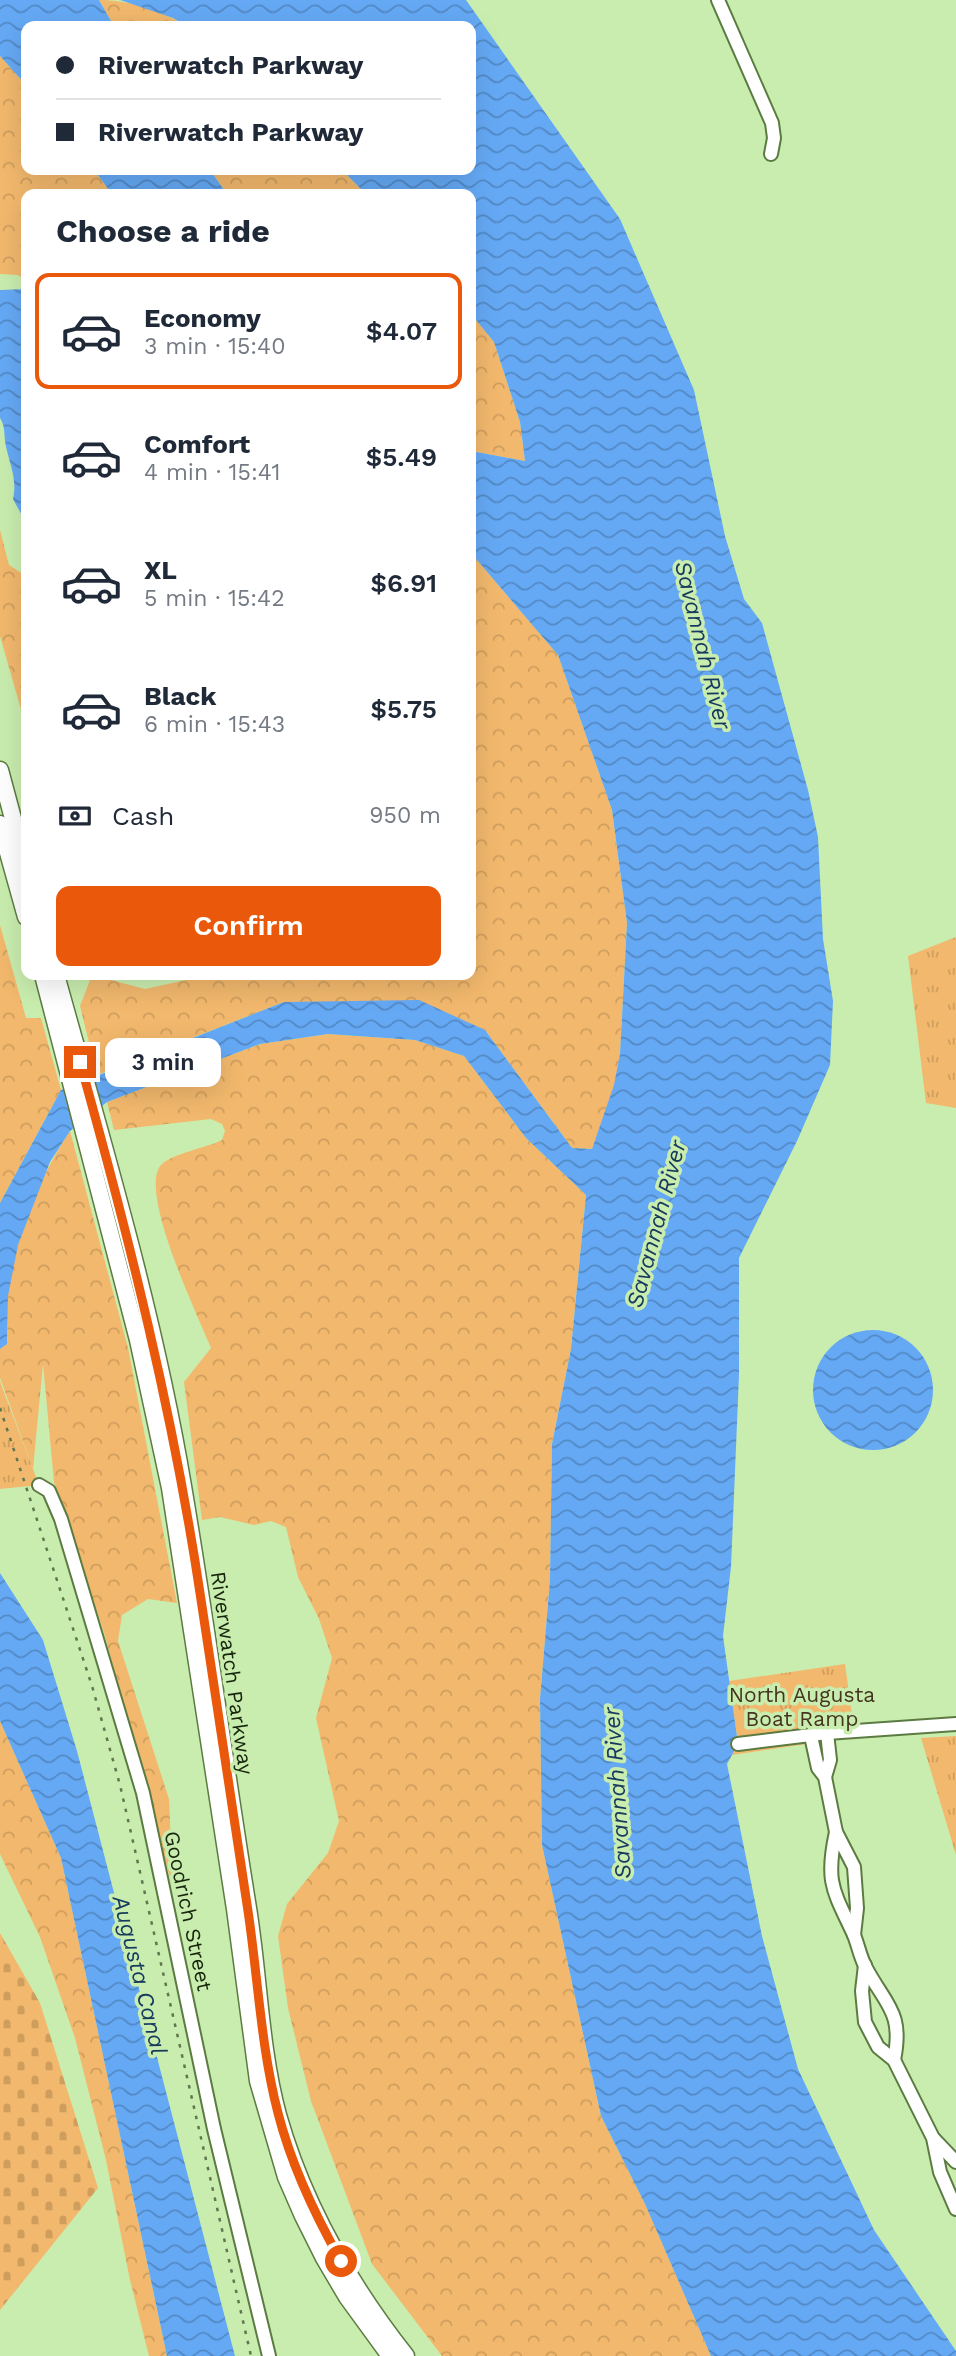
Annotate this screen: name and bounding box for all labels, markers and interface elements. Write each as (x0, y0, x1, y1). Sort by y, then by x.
text: Riverwatch Parkway (98, 50, 363, 80)
text: Riverwatch Parkway (98, 117, 363, 147)
text: Choose a ride (56, 212, 270, 250)
icon: car (60, 300, 123, 363)
text: Economy (144, 303, 261, 333)
text: $4.07 (366, 316, 437, 346)
text: 3 min · 15:40 (144, 333, 285, 360)
icon: car (60, 426, 123, 489)
text: Comfort (144, 429, 250, 459)
text: $5.49 (366, 442, 437, 472)
text: 4 min · 15:41 (144, 459, 280, 486)
icon: car (60, 552, 123, 615)
text: XL (144, 555, 177, 585)
water label: Savannah River (669, 558, 737, 733)
text: $6.91 (370, 568, 437, 598)
text: 5 min · 15:42 (144, 585, 285, 612)
icon: car (60, 678, 123, 741)
text: Black (144, 681, 216, 711)
text: $5.75 (370, 694, 437, 724)
text: 6 min · 15:43 (144, 711, 285, 738)
icon: cash (56, 797, 94, 835)
text: Cash (112, 801, 174, 831)
text: 950 m (369, 802, 441, 829)
button: Confirm (56, 886, 441, 966)
callout: 3 min (104, 1038, 220, 1086)
route end (64, 1046, 96, 1078)
text: 3 min (131, 1049, 195, 1076)
water label: Savannah River (621, 1136, 692, 1311)
street label: Riverwatch Parkway (206, 1570, 259, 1776)
park label: North Augusta Boat Ramp (729, 1682, 875, 1731)
water label: Savannah River (598, 1705, 637, 1880)
street label: Goodrich Street (159, 1829, 218, 1993)
water label: Augusta Canal (106, 1892, 172, 2058)
route start (325, 2245, 357, 2277)

